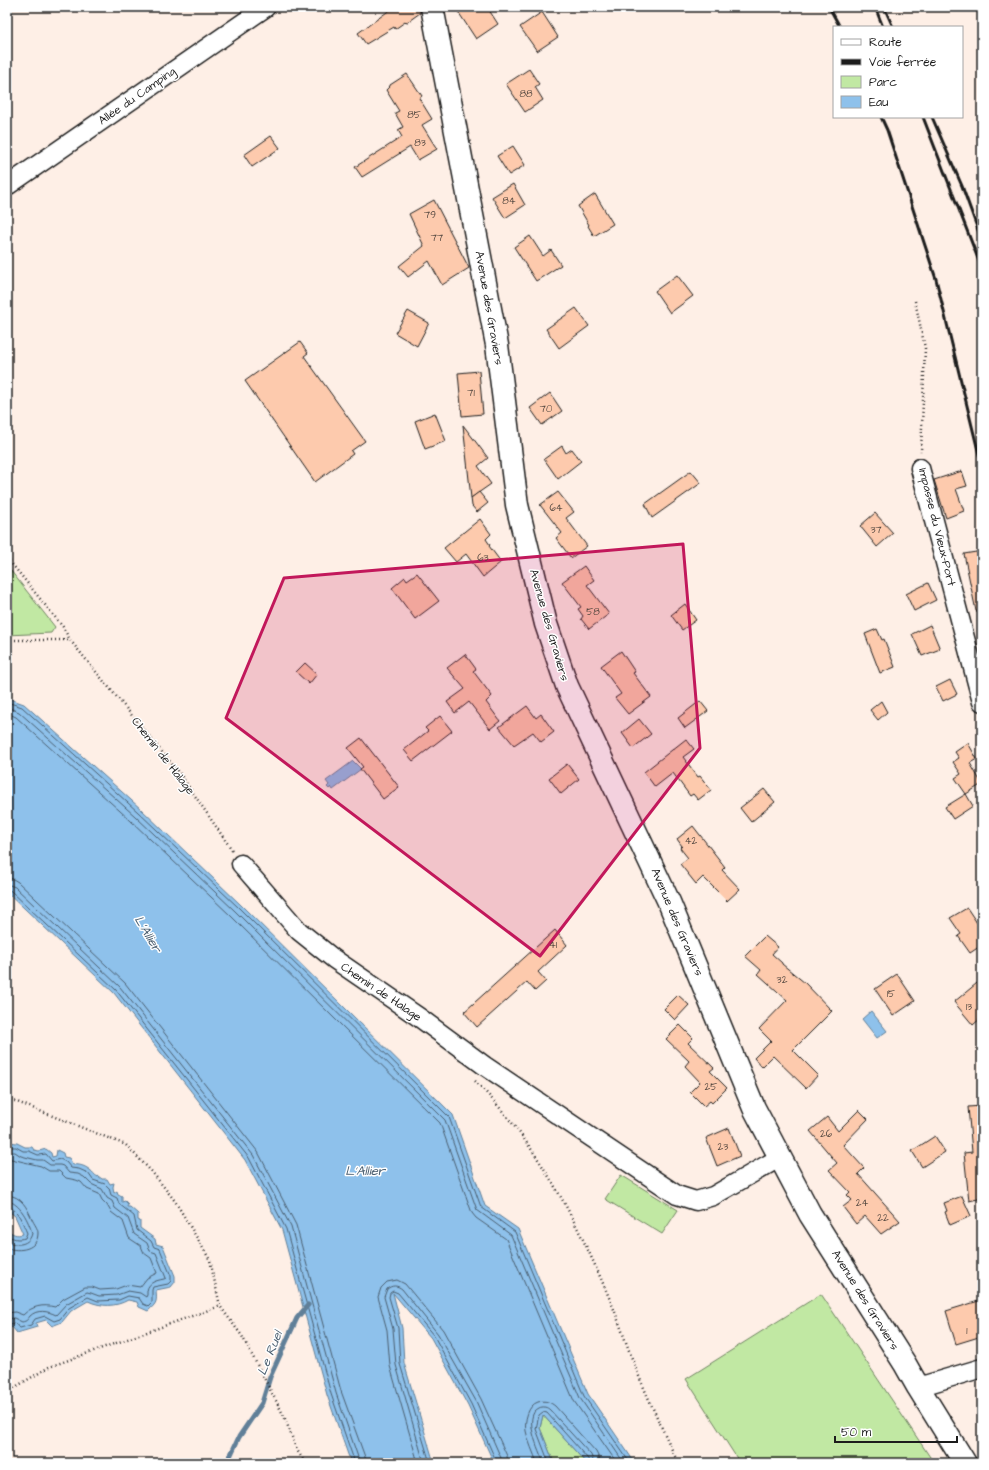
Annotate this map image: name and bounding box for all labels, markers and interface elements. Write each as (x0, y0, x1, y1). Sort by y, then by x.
legend (833, 26, 963, 118)
text: Route (869, 34, 902, 51)
text: Voie ferrée (869, 54, 937, 71)
street label: Allée du Camping (95, 63, 180, 130)
text: Parc (869, 74, 897, 91)
house number: 88 (520, 87, 533, 101)
text: Eau (869, 94, 888, 111)
house number: 85 (407, 108, 421, 122)
house number: 83 (414, 136, 426, 150)
house number: 84 (502, 194, 516, 208)
house number: 79 (424, 208, 436, 222)
house number: 77 (431, 231, 443, 245)
street label: Avenue des Graviers (471, 250, 507, 366)
house number: 71 (467, 386, 475, 400)
house number: 70 (540, 402, 552, 416)
street label: Impasse du Vieux-Port (914, 466, 960, 588)
house number: 64 (549, 501, 563, 515)
house number: 37 (870, 523, 882, 537)
house number: 63 (477, 551, 489, 565)
street label: Avenue des Graviers (525, 567, 573, 683)
house number: 58 (586, 605, 600, 619)
street label: Chemin de Halage (126, 714, 199, 799)
house number: 42 (685, 834, 698, 848)
street label: Avenue des Graviers (647, 866, 707, 978)
water label: L'Allier (130, 912, 167, 957)
house number: 41 (549, 938, 558, 952)
street label: Chemin de Halage (337, 959, 425, 1027)
house number: 32 (777, 973, 788, 987)
house number: 15 (887, 987, 895, 1001)
house number: 13 (966, 1000, 972, 1014)
house number: 25 (705, 1080, 717, 1094)
house number: 26 (820, 1127, 833, 1141)
house number: 23 (718, 1140, 728, 1154)
water label: L'Allier (345, 1162, 387, 1180)
house number: 24 (856, 1196, 868, 1210)
house number: 22 (877, 1211, 889, 1225)
street label: Avenue des Graviers (827, 1247, 903, 1353)
house number: 1 (966, 1324, 968, 1338)
water label: Le Ruel (253, 1326, 288, 1378)
scale bar (835, 1418, 957, 1444)
text: 50 m (841, 1424, 872, 1441)

